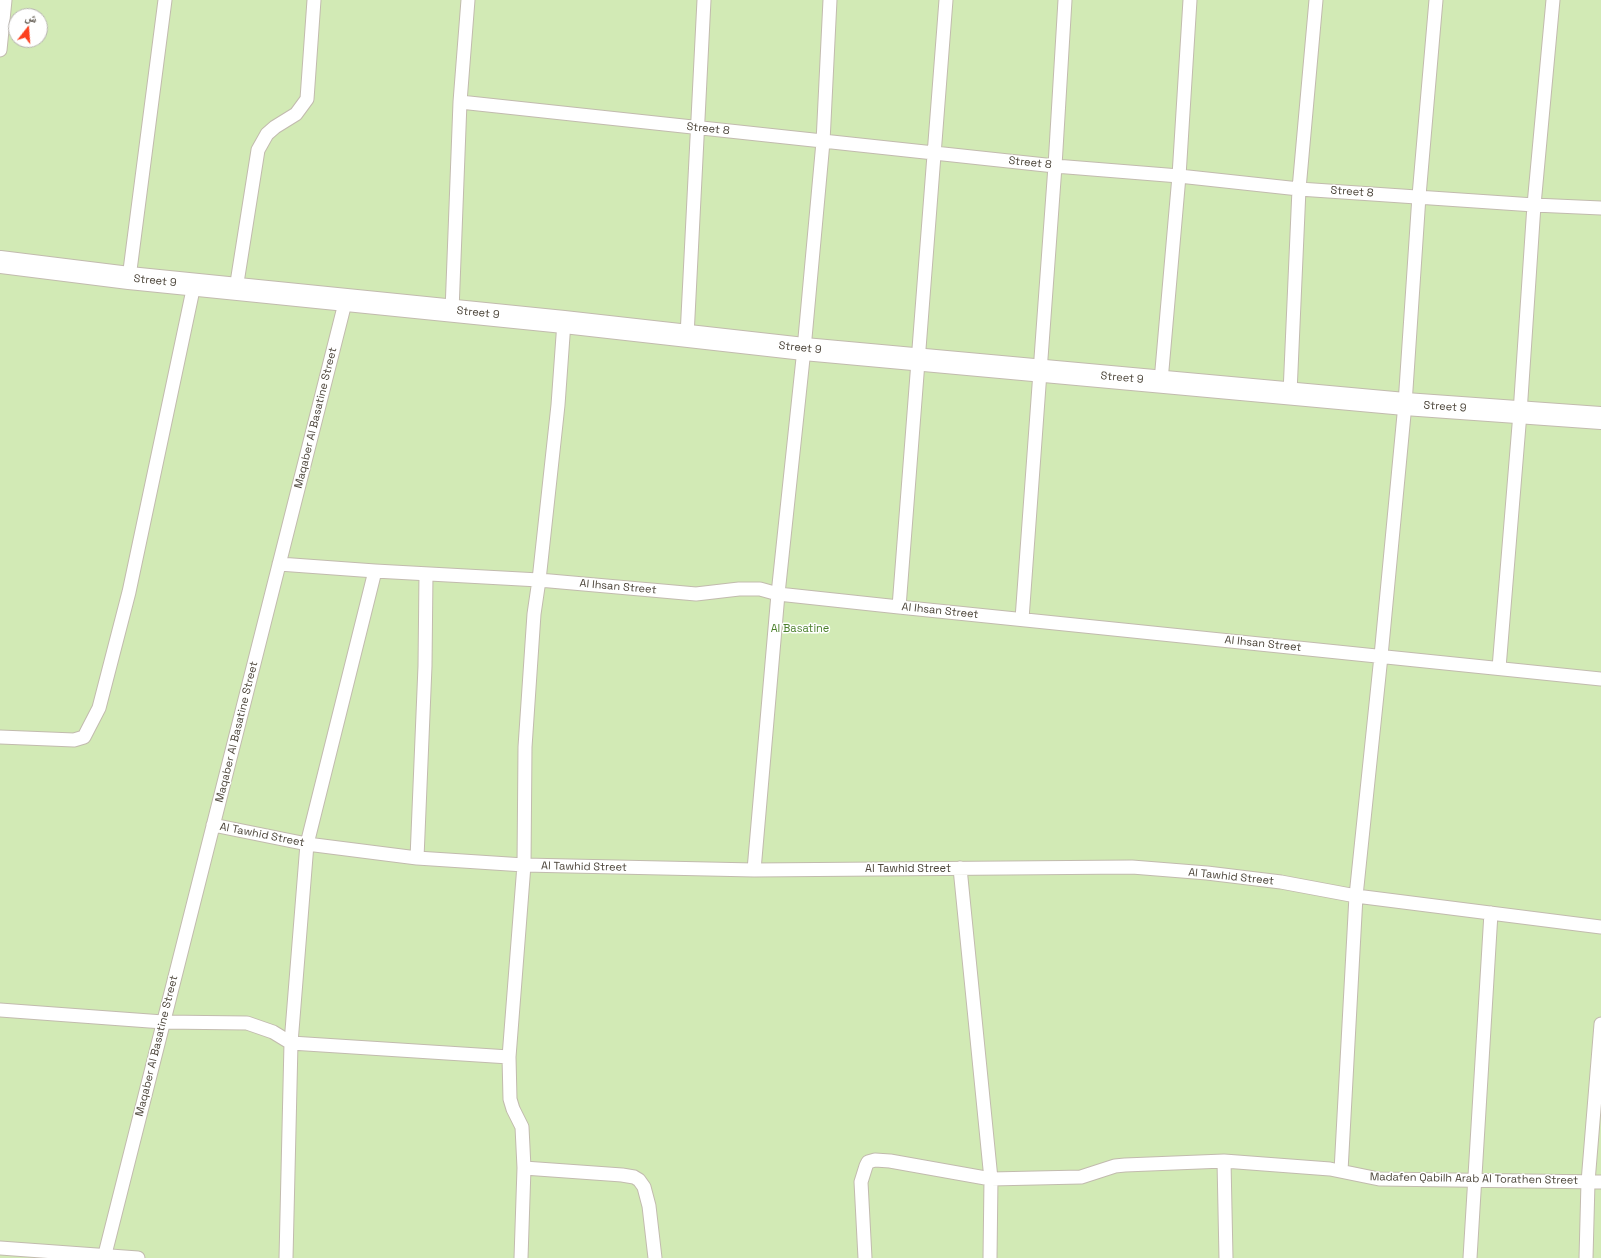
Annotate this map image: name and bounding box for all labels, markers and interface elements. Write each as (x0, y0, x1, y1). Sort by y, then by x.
north arrow (8, 8, 48, 48)
text: ش (24, 9, 39, 26)
street label: Street 8 (686, 120, 730, 138)
street label: Street 8 (1008, 154, 1052, 172)
street label: Street 8 (1330, 184, 1374, 200)
street label: Street 9 (133, 272, 177, 290)
street label: Street 9 (456, 304, 500, 322)
street label: Street 9 (778, 339, 822, 357)
street label: Maqaber Al Basatine Street (292, 346, 340, 490)
street label: Street 9 (1100, 370, 1144, 386)
street label: Street 9 (1423, 399, 1467, 415)
street label: Al Ihsan Street (579, 577, 657, 597)
street label: Al Ihsan Street (901, 600, 979, 622)
park label: Al Basatine (771, 622, 829, 636)
street label: Al Ihsan Street (1224, 633, 1302, 655)
street label: Maqaber Al Basatine Street (213, 660, 261, 804)
street label: Al Tawhid Street (219, 820, 305, 850)
street label: Al Tawhid Street (541, 860, 627, 874)
street label: Al Tawhid Street (865, 862, 951, 876)
street label: Al Tawhid Street (1188, 866, 1274, 888)
street label: Maqaber Al Basatine Street (133, 974, 181, 1118)
street label: Madafen Qabilh Arab Al Torathen Street (1370, 1171, 1578, 1187)

